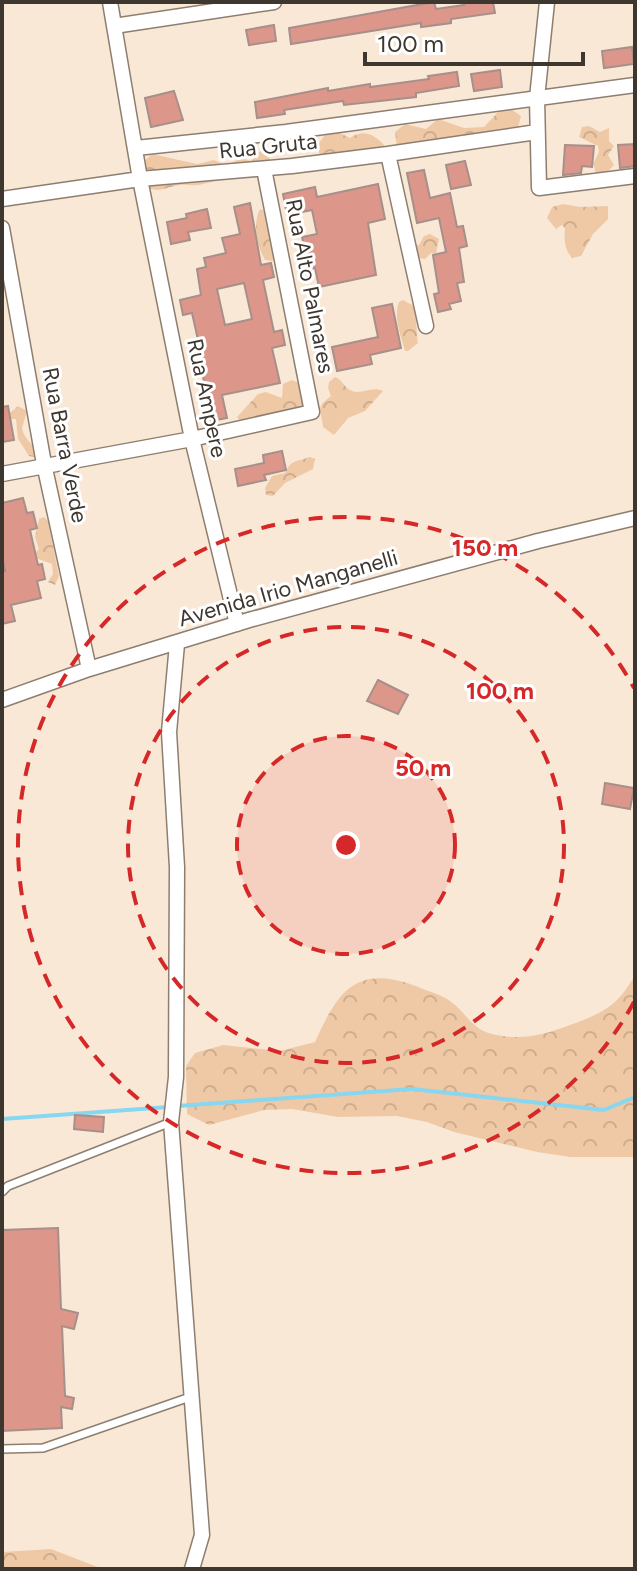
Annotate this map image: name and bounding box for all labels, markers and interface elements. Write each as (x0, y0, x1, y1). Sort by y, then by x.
scale bar (365, 16, 583, 66)
text: 100 m (377, 29, 444, 58)
street label: Rua Gruta (218, 127, 318, 165)
street label: Rua Alto Palmares (280, 196, 340, 376)
street label: Rua Ampere (181, 336, 233, 460)
street label: Rua Barra Verde (37, 365, 93, 525)
text: 150 m (452, 533, 518, 562)
street label: Avenida Irio Manganelli (175, 544, 401, 632)
text: 100 m (466, 676, 534, 705)
text: 50 m (395, 753, 451, 782)
centre of rings (332, 831, 360, 859)

